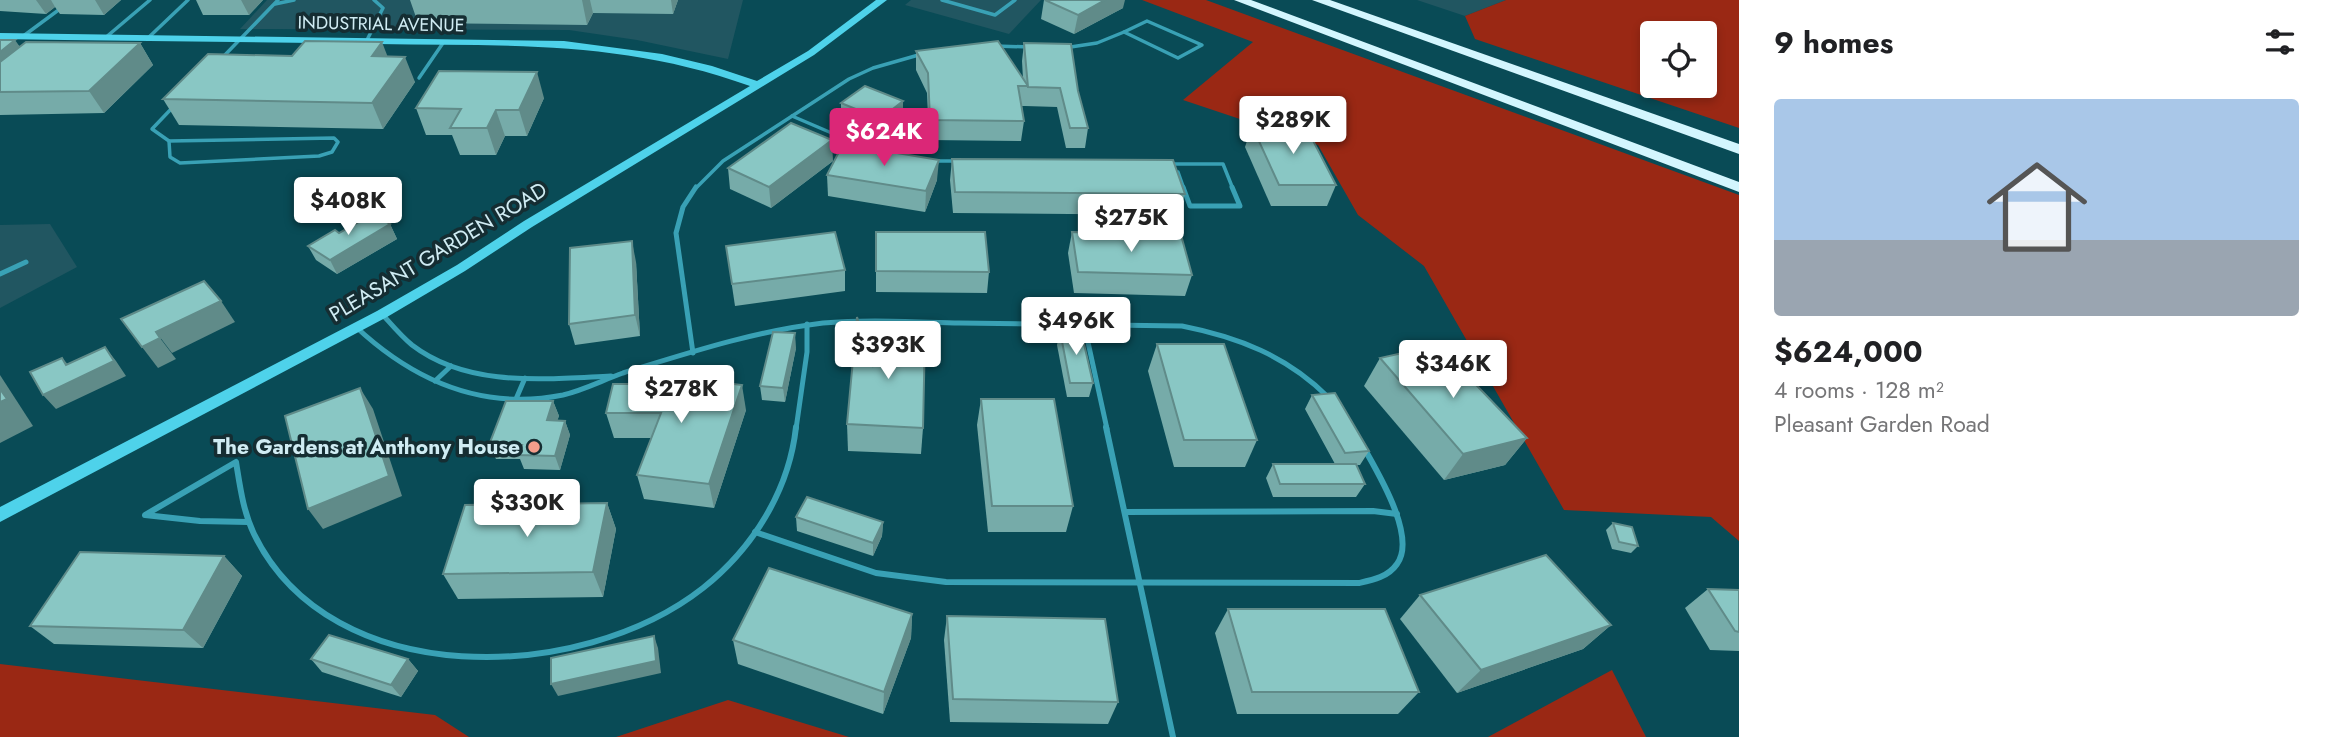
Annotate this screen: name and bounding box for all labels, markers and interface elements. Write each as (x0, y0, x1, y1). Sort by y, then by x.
street label: INDUSTRIAL AVENUE (297, 10, 465, 38)
map controls (1640, 21, 1717, 98)
button: locate (1640, 21, 1717, 98)
text: 9 homes (1774, 21, 1893, 64)
icon: filters (2261, 23, 2299, 61)
pin: $289K (1244, 96, 1342, 156)
text: $289K (1255, 102, 1331, 136)
pin: $624K (835, 108, 933, 168)
text: $624K (846, 114, 922, 148)
icon: home (1974, 144, 2100, 270)
street label: PLEASANT GARDEN ROAD (323, 175, 553, 329)
pin: $408K (299, 177, 397, 237)
text: $408K (310, 183, 386, 217)
pin: $275K (1082, 194, 1180, 254)
text: $275K (1094, 200, 1168, 234)
pin: $496K (1027, 298, 1125, 357)
text: $496K (1037, 303, 1115, 337)
pin: $393K (839, 322, 937, 381)
text: $393K (851, 327, 925, 361)
text: $624,000 (1774, 330, 1923, 373)
pin: $346K (1404, 340, 1502, 400)
text: $346K (1415, 346, 1491, 380)
pin: $278K (632, 366, 730, 425)
text: $278K (644, 371, 718, 405)
text: 4 rooms · 128 m² (1774, 373, 1944, 407)
text: Pleasant Garden Road (1774, 407, 1990, 441)
place label: The Gardens at Anthony House (213, 432, 520, 462)
marker: The Gardens at Anthony House (526, 439, 542, 455)
pin: $330K (478, 480, 576, 539)
text: $330K (490, 485, 564, 519)

